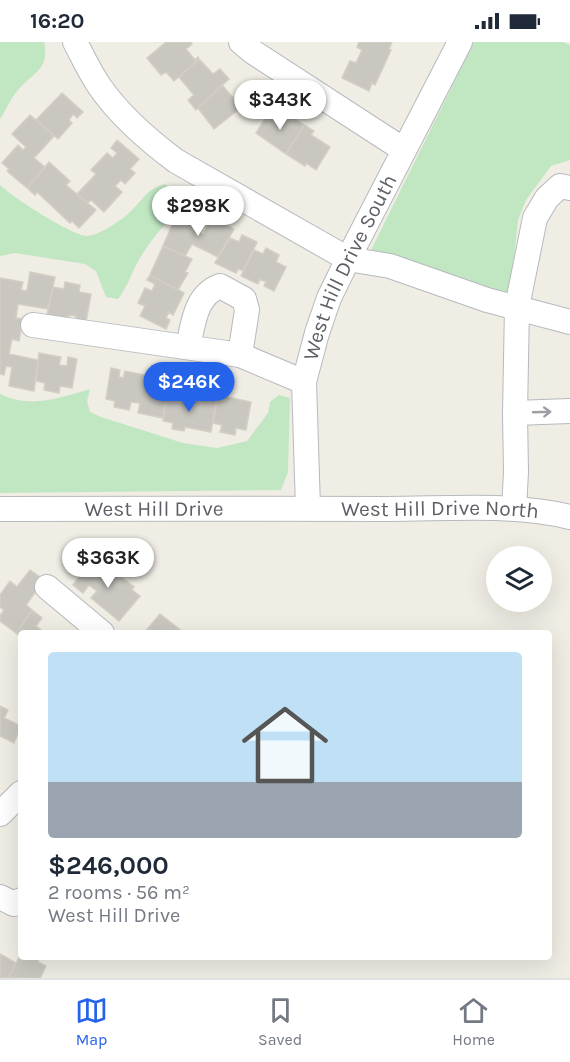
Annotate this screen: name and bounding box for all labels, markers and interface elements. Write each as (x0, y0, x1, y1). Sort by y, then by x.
text: 16:20 (30, 8, 84, 34)
pin: $343K (238, 80, 322, 131)
text: $343K (248, 88, 312, 111)
street label: West Hill Drive South (298, 170, 402, 363)
pin: $298K (156, 186, 240, 237)
text: $298K (166, 194, 230, 217)
pin: $246K (147, 362, 231, 413)
text: $246K (158, 370, 221, 393)
one-way arrow (532, 407, 552, 418)
street label: West Hill Drive North (341, 496, 540, 523)
street label: West Hill Drive (84, 497, 224, 521)
pin: $363K (66, 538, 150, 589)
text: $363K (76, 546, 140, 569)
map controls (486, 546, 552, 612)
button: layers (486, 546, 552, 612)
icon: home (231, 691, 339, 799)
text: $246,000 (48, 850, 169, 881)
text: 2 rooms · 56 m² (48, 881, 190, 904)
text: West Hill Drive (48, 904, 180, 927)
tab: Map (75, 994, 108, 1049)
tab: Saved (258, 994, 302, 1049)
tab: Home (452, 994, 495, 1049)

